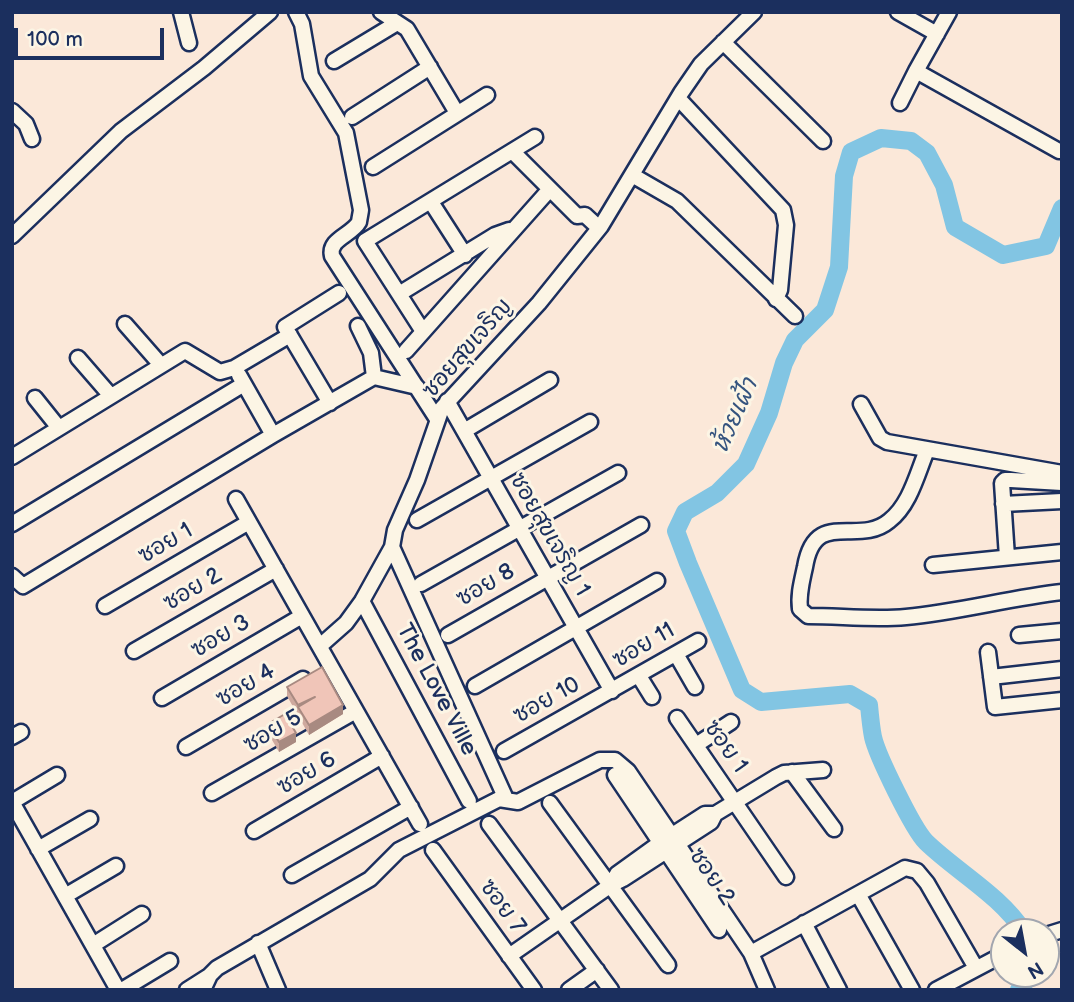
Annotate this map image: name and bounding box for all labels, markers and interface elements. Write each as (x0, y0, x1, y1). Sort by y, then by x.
scale bar (18, 14, 168, 58)
text: 100 m (27, 27, 83, 52)
street label: ซอยสุขเจริญ (417, 294, 519, 404)
water label: ห้วยเฝ้า (707, 374, 765, 458)
street label: ซอยสุขเจริญ 1 (503, 469, 595, 601)
street label: ซอย 1 (134, 518, 198, 570)
street label: ซอย 8 (452, 558, 520, 614)
street label: ซอย 2 (159, 562, 227, 618)
street label: ซอย 3 (187, 609, 255, 665)
street label: ซอย 11 (608, 617, 680, 675)
street label: The Love Ville (390, 619, 482, 761)
street label: ซอย 4 (212, 658, 280, 714)
street label: ซอย 10 (509, 672, 585, 730)
street label: ซอย 5 (239, 704, 307, 760)
street label: ซอย 1 (697, 715, 753, 779)
street label: ซอย 6 (273, 746, 341, 802)
street label: ซอย 2 (682, 843, 740, 911)
street label: ซอย 7 (473, 874, 531, 940)
north arrow (990, 918, 1060, 988)
text: N (1023, 956, 1047, 983)

